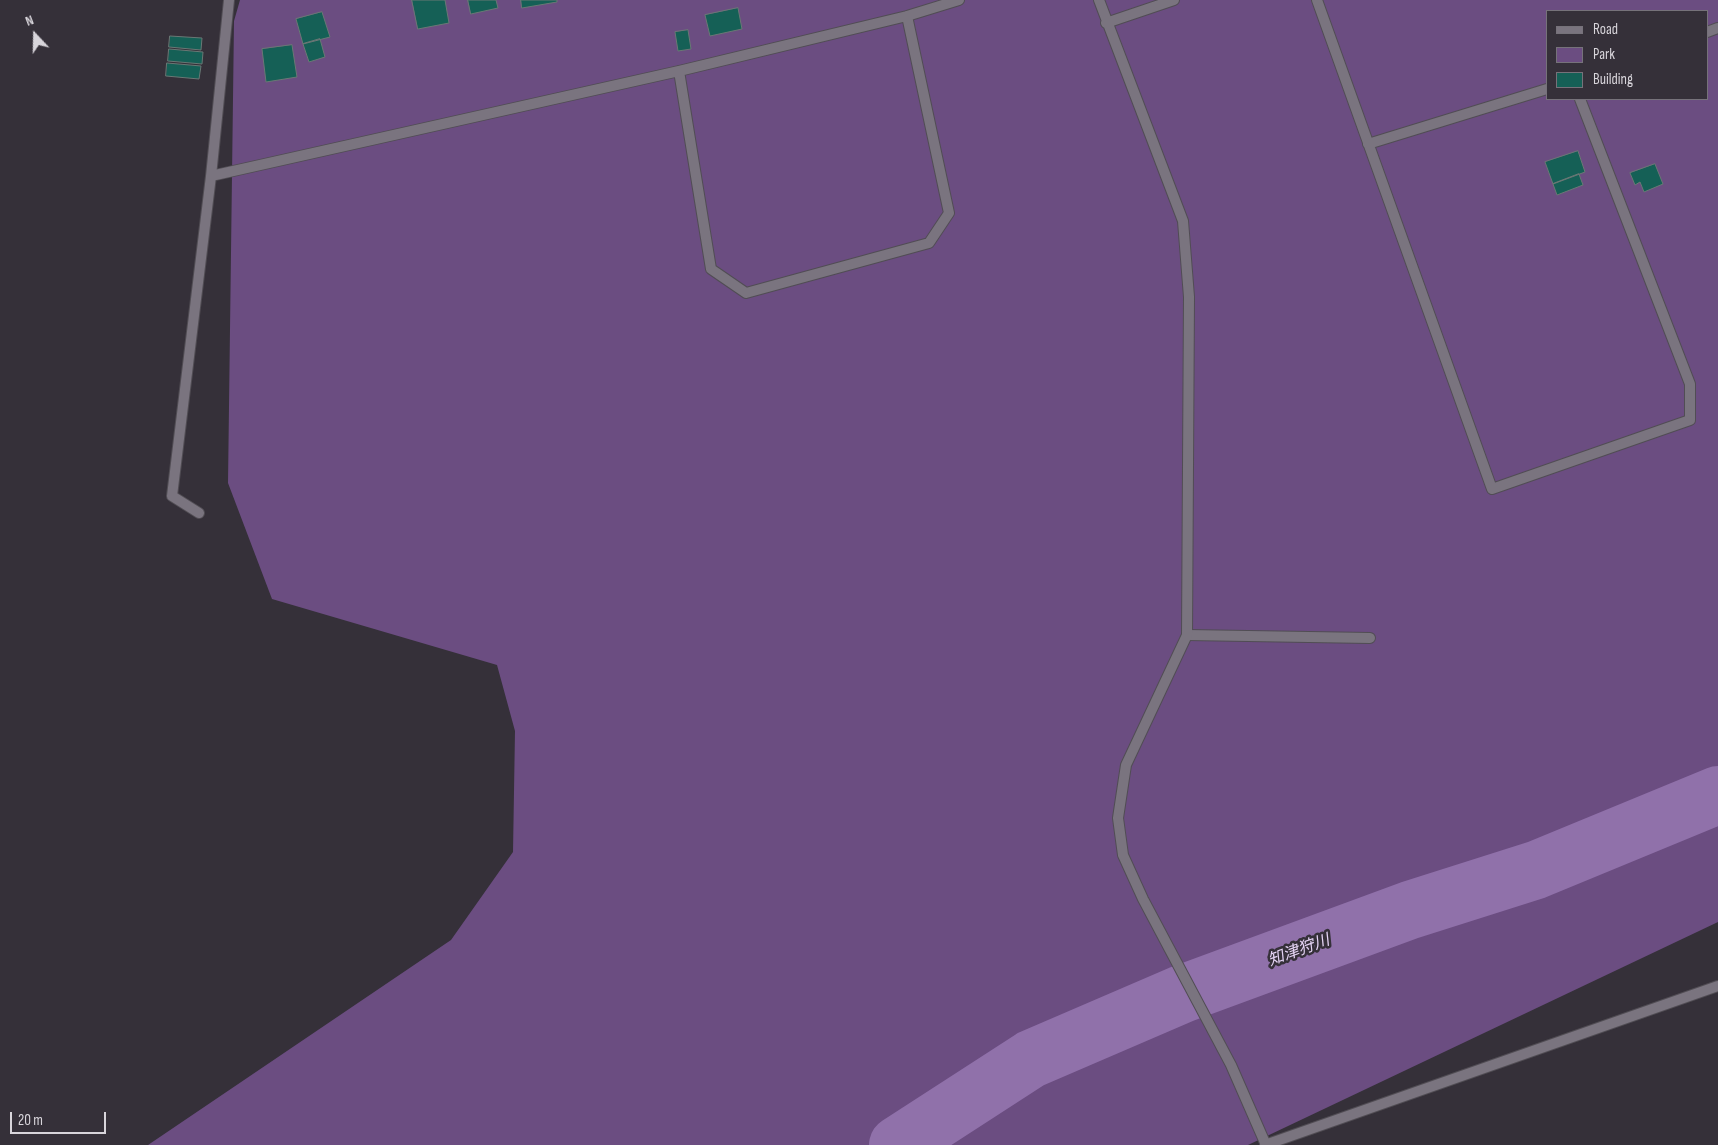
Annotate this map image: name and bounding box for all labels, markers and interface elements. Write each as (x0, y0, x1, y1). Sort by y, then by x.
north arrow (10, 10, 60, 60)
legend (1546, 10, 1708, 100)
text: N (23, 11, 36, 30)
text: Road (1593, 20, 1618, 39)
text: Park (1593, 45, 1615, 64)
text: Building (1593, 70, 1633, 89)
water label: 知津狩川 (1266, 931, 1332, 971)
scale bar (12, 1102, 109, 1134)
text: 20 m (18, 1111, 43, 1130)

